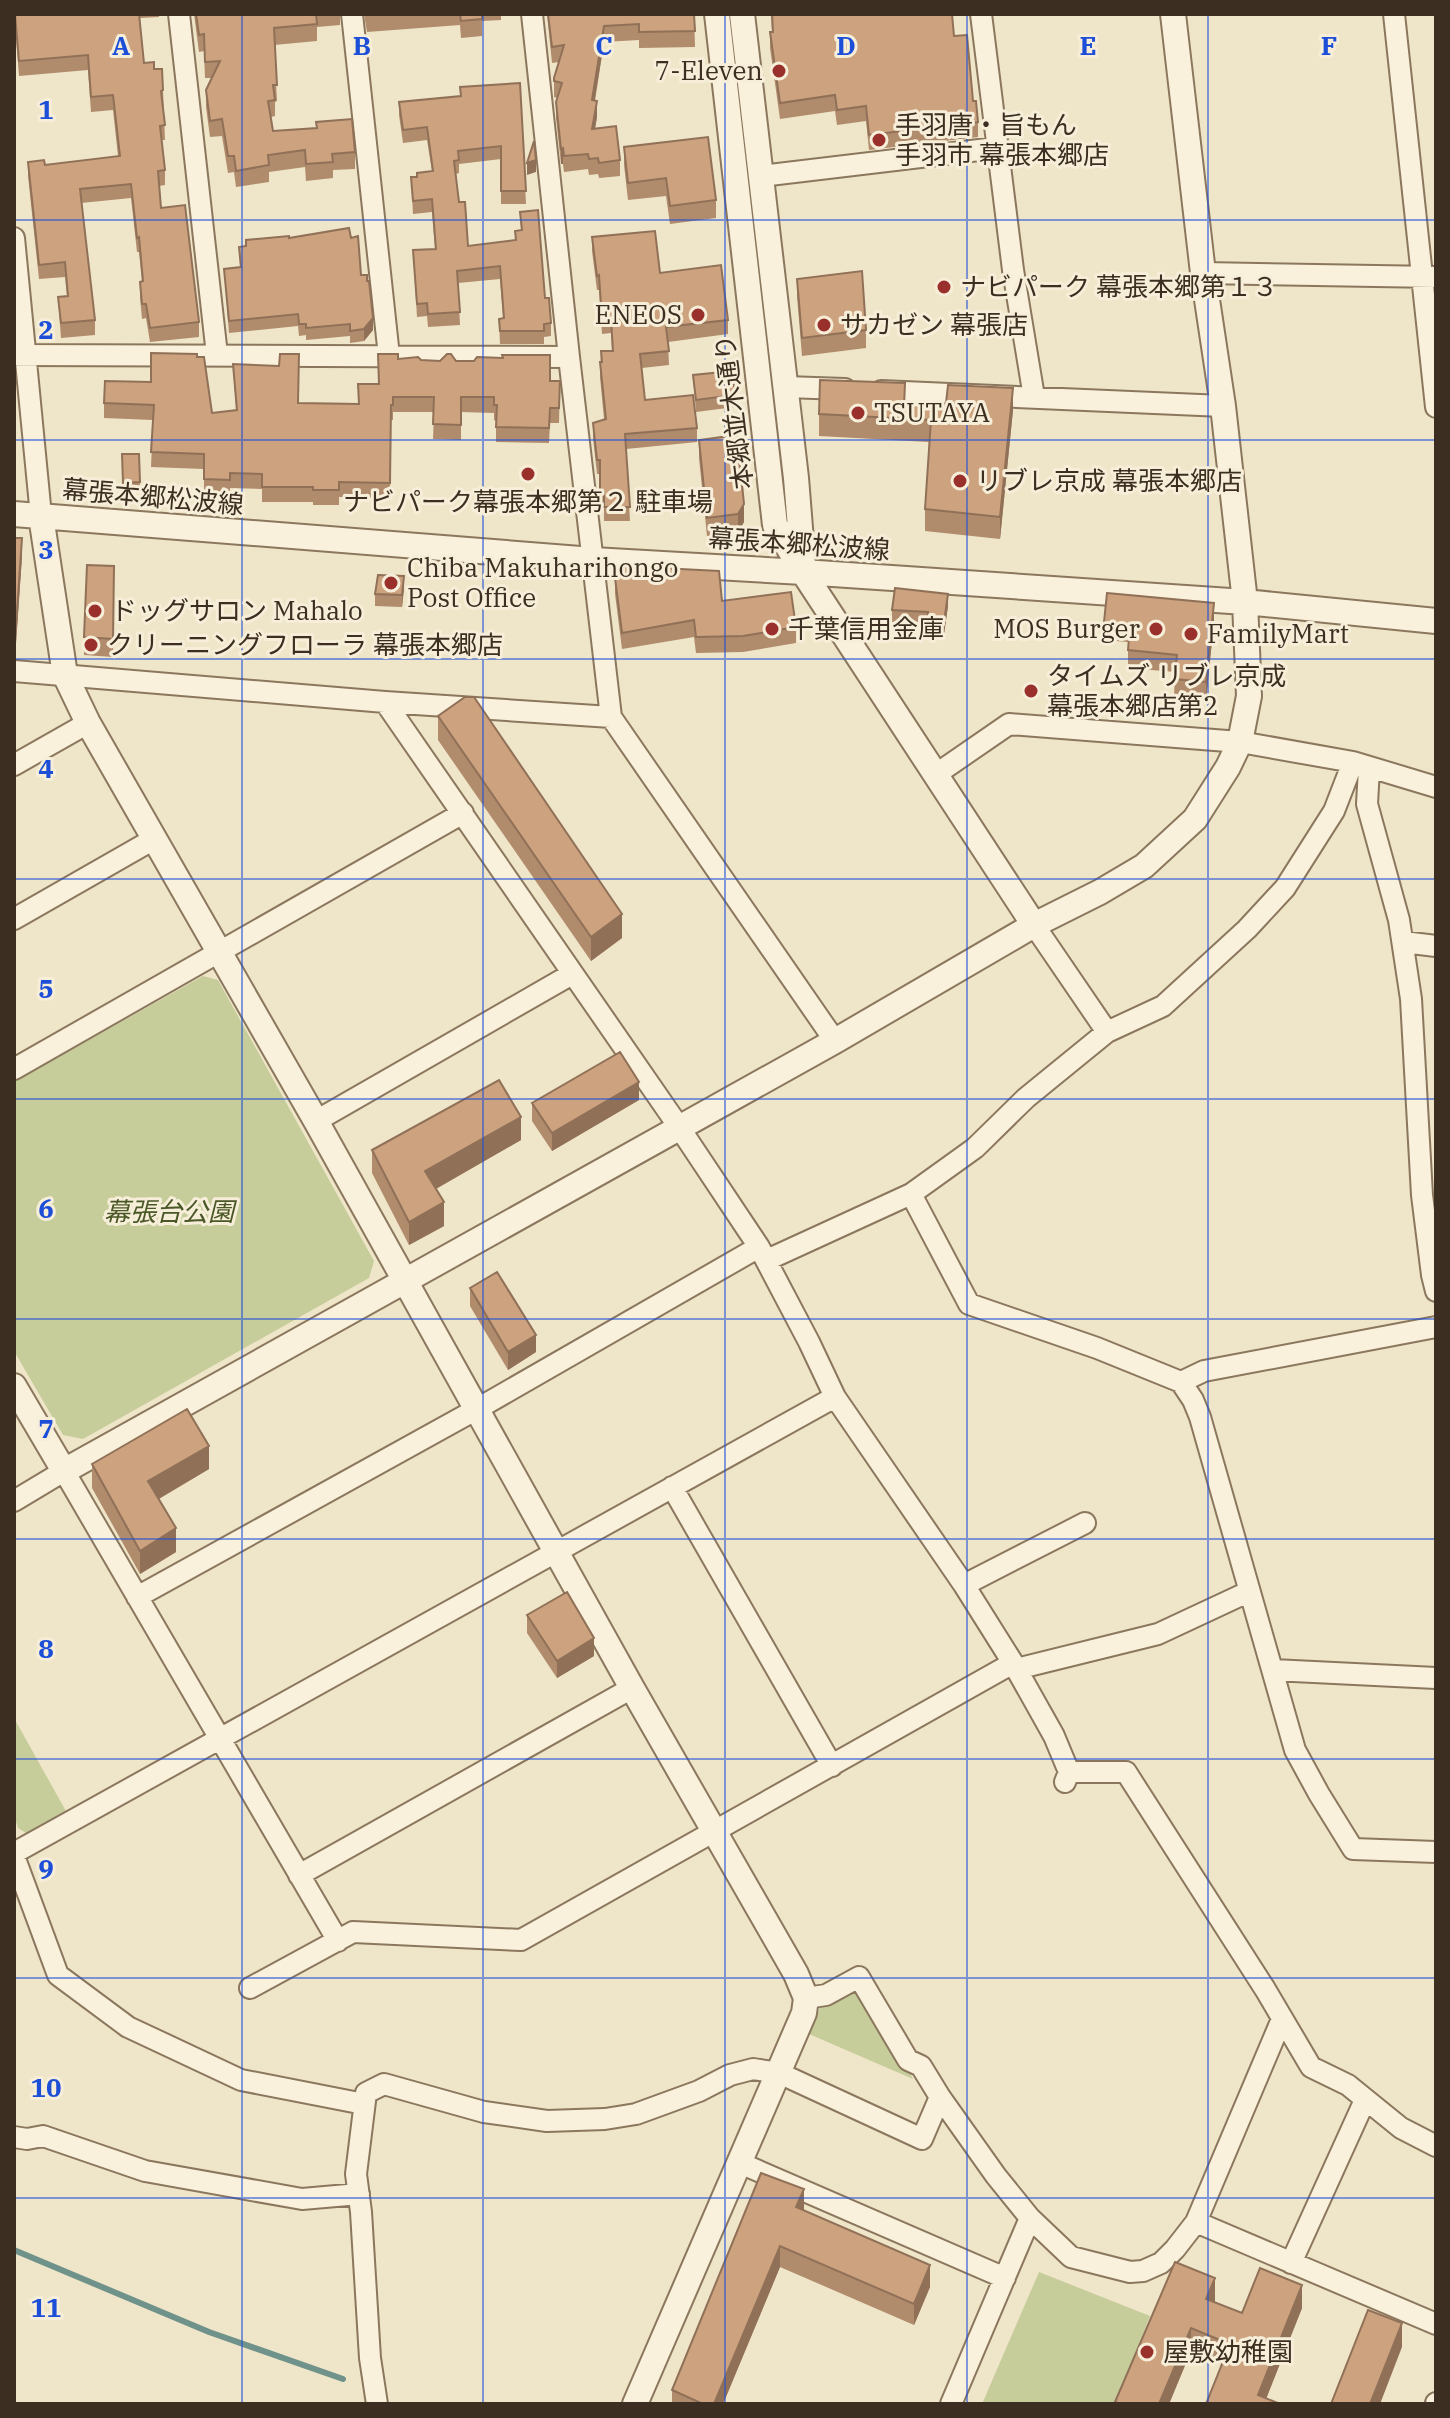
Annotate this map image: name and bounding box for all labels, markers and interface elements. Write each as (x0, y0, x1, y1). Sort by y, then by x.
text: A (112, 28, 130, 62)
text: B (353, 28, 371, 62)
text: C (595, 28, 613, 62)
text: D (836, 28, 856, 62)
text: E (1079, 28, 1097, 62)
text: F (1321, 28, 1337, 62)
place label: 7-Eleven (655, 53, 763, 87)
marker: 7-Eleven (770, 62, 788, 80)
text: 1 (38, 92, 54, 126)
place label: 手羽唐・旨もん 手羽市 幕張本郷店 (895, 107, 1109, 171)
marker: 手羽唐・旨もん 手羽市 幕張本郷店 (870, 131, 888, 149)
place label: ナビパーク 幕張本郷第１３ (960, 269, 1278, 303)
marker: ナビパーク 幕張本郷第１３ (935, 278, 953, 296)
place label: ENEOS (595, 297, 682, 331)
marker: ENEOS (689, 306, 707, 324)
place label: サカゼン 幕張店 (840, 307, 1028, 341)
text: 2 (38, 312, 54, 346)
marker: サカゼン 幕張店 (815, 316, 833, 334)
street label: 本郷並木通り (707, 333, 759, 492)
place label: TSUTAYA (874, 395, 990, 429)
marker: TSUTAYA (849, 404, 867, 422)
place label: リブレ京成 幕張本郷店 (976, 463, 1242, 497)
marker: ナビパーク幕張本郷第２ 駐車場 (519, 465, 537, 483)
street label: 幕張本郷松波線 (61, 471, 245, 521)
marker: リブレ京成 幕張本郷店 (951, 472, 969, 490)
place label: ナビパーク幕張本郷第２ 駐車場 (343, 484, 713, 518)
street label: 幕張本郷松波線 (707, 520, 891, 566)
text: 3 (38, 532, 54, 566)
place label: Chiba Makuharihongo Post Office (407, 550, 679, 614)
marker: Chiba Makuharihongo Post Office (382, 574, 400, 592)
place label: ドッグサロン Mahalo (111, 593, 363, 627)
marker: ドッグサロン Mahalo (86, 602, 104, 620)
place label: 千葉信用金庫 (788, 611, 944, 645)
place label: MOS Burger (993, 611, 1140, 645)
place label: FamilyMart (1207, 616, 1349, 650)
marker: 千葉信用金庫 (763, 620, 781, 638)
marker: MOS Burger (1147, 620, 1165, 638)
marker: FamilyMart (1182, 625, 1200, 643)
place label: クリーニングフローラ 幕張本郷店 (107, 627, 503, 661)
marker: クリーニングフローラ 幕張本郷店 (82, 636, 100, 654)
place label: タイムズ リブレ京成 幕張本郷店第2 (1047, 658, 1287, 722)
marker: タイムズ リブレ京成 幕張本郷店第2 (1022, 682, 1040, 700)
text: 4 (38, 751, 54, 785)
text: 5 (38, 971, 54, 1005)
text: 6 (38, 1191, 54, 1225)
park label: 幕張台公園 (104, 1194, 238, 1228)
text: 7 (38, 1411, 54, 1445)
text: 8 (38, 1631, 54, 1665)
text: 9 (38, 1851, 54, 1885)
text: 10 (30, 2070, 62, 2104)
text: 11 (30, 2290, 62, 2324)
place label: 屋敷幼稚園 (1163, 2334, 1293, 2368)
marker: 屋敷幼稚園 (1138, 2343, 1156, 2361)

